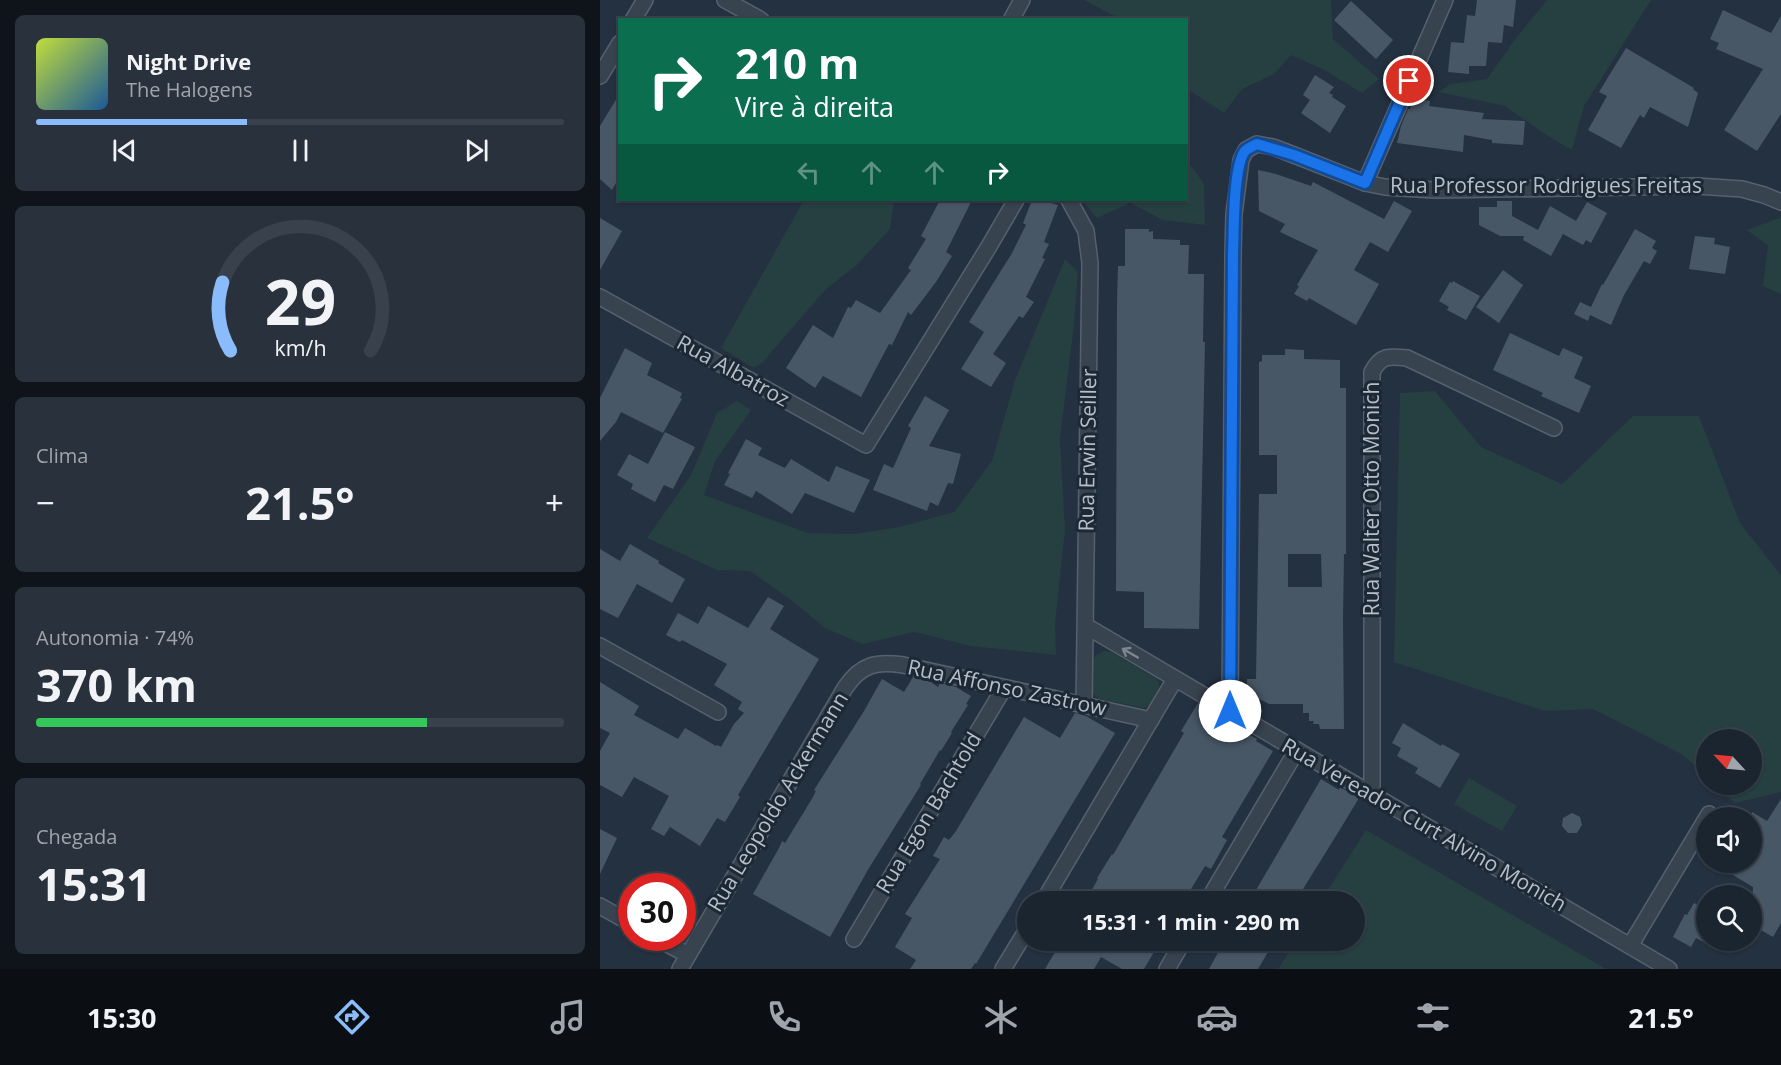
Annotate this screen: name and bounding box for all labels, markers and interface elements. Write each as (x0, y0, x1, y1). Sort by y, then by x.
text: 210 m (735, 34, 859, 91)
icon: right (636, 42, 714, 120)
text: Night Drive (126, 46, 251, 76)
pin (1383, 55, 1434, 106)
icon: arrive (1392, 64, 1425, 97)
text: The Halogens (126, 76, 253, 103)
text: Vire à direita (735, 88, 894, 125)
icon: previous (108, 134, 141, 167)
icon: pause (284, 134, 317, 167)
icon: next (460, 134, 493, 167)
icon: left (792, 156, 825, 189)
icon: ahead (855, 156, 888, 189)
icon: ahead (918, 156, 951, 189)
icon: right (981, 156, 1014, 189)
street label: Rua Professor Rodrigues Freitas (1390, 171, 1702, 199)
text: 29 (264, 258, 336, 343)
street label: Rua Albatroz (672, 328, 795, 413)
text: km/h (274, 333, 326, 362)
street label: Rua Erwin Seiller (1072, 368, 1102, 532)
street label: Rua Walter Otto Monich (1357, 382, 1385, 616)
text: Clima (36, 442, 88, 469)
text: 21.5° (245, 472, 355, 533)
text: − (36, 480, 55, 525)
text: + (545, 480, 564, 525)
text: Autonomia · 74% (36, 624, 194, 651)
one-way arrow (1122, 646, 1139, 658)
street label: Rua Affonso Zastrow (905, 652, 1110, 722)
text: 370 km (36, 654, 197, 715)
position arrow (1198, 679, 1262, 743)
street label: Rua Leopoldo Ackermann (700, 686, 854, 917)
street label: Rua Egon Bachtold (869, 727, 987, 898)
north arrow (1696, 729, 1762, 795)
map controls (1696, 729, 1762, 951)
street label: Rua Vereador Curt Alvino Monich (1277, 731, 1572, 917)
button: sound (1696, 807, 1762, 873)
text: Chegada (36, 823, 117, 850)
text: 15:31 (36, 853, 152, 914)
speed limit sign: 30 (618, 873, 696, 951)
button: search (1696, 885, 1762, 951)
text: 15:31 · 1 min · 290 m (1082, 906, 1300, 936)
icon: directions (331, 996, 373, 1038)
icon: music (547, 996, 589, 1038)
icon: phone (763, 996, 805, 1038)
icon: climate (980, 996, 1022, 1038)
icon: car (1196, 996, 1238, 1038)
icon: filters (1412, 996, 1454, 1038)
text: 15:30 (87, 999, 157, 1036)
text: 21.5° (1628, 999, 1694, 1036)

